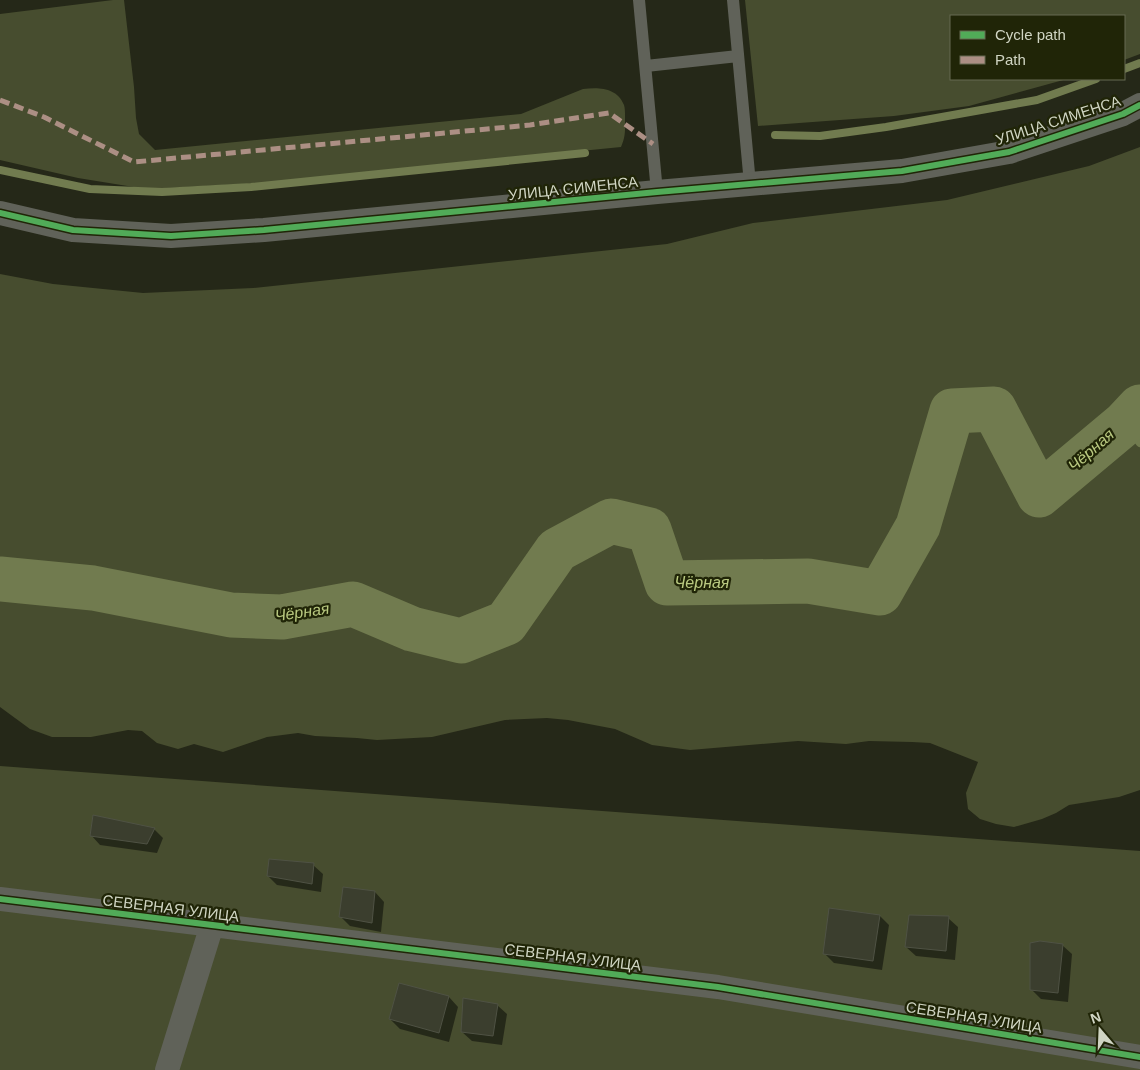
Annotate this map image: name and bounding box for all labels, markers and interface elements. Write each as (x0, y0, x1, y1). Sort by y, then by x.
legend (950, 15, 1125, 80)
text: Cycle path (995, 26, 1066, 43)
text: Path (995, 51, 1026, 68)
street label: УЛИЦА СИМЕНСА (993, 92, 1123, 148)
street label: УЛИЦА СИМЕНСА (507, 173, 639, 203)
water label: Чёрная (1065, 425, 1118, 474)
water label: Чёрная (675, 574, 730, 591)
water label: Чёрная (274, 600, 331, 624)
street label: СЕВЕРНАЯ УЛИЦА (102, 891, 240, 925)
street label: СЕВЕРНАЯ УЛИЦА (504, 940, 642, 974)
street label: СЕВЕРНАЯ УЛИЦА (905, 998, 1043, 1036)
north arrow (1075, 1005, 1125, 1055)
text: N (1088, 1008, 1103, 1027)

